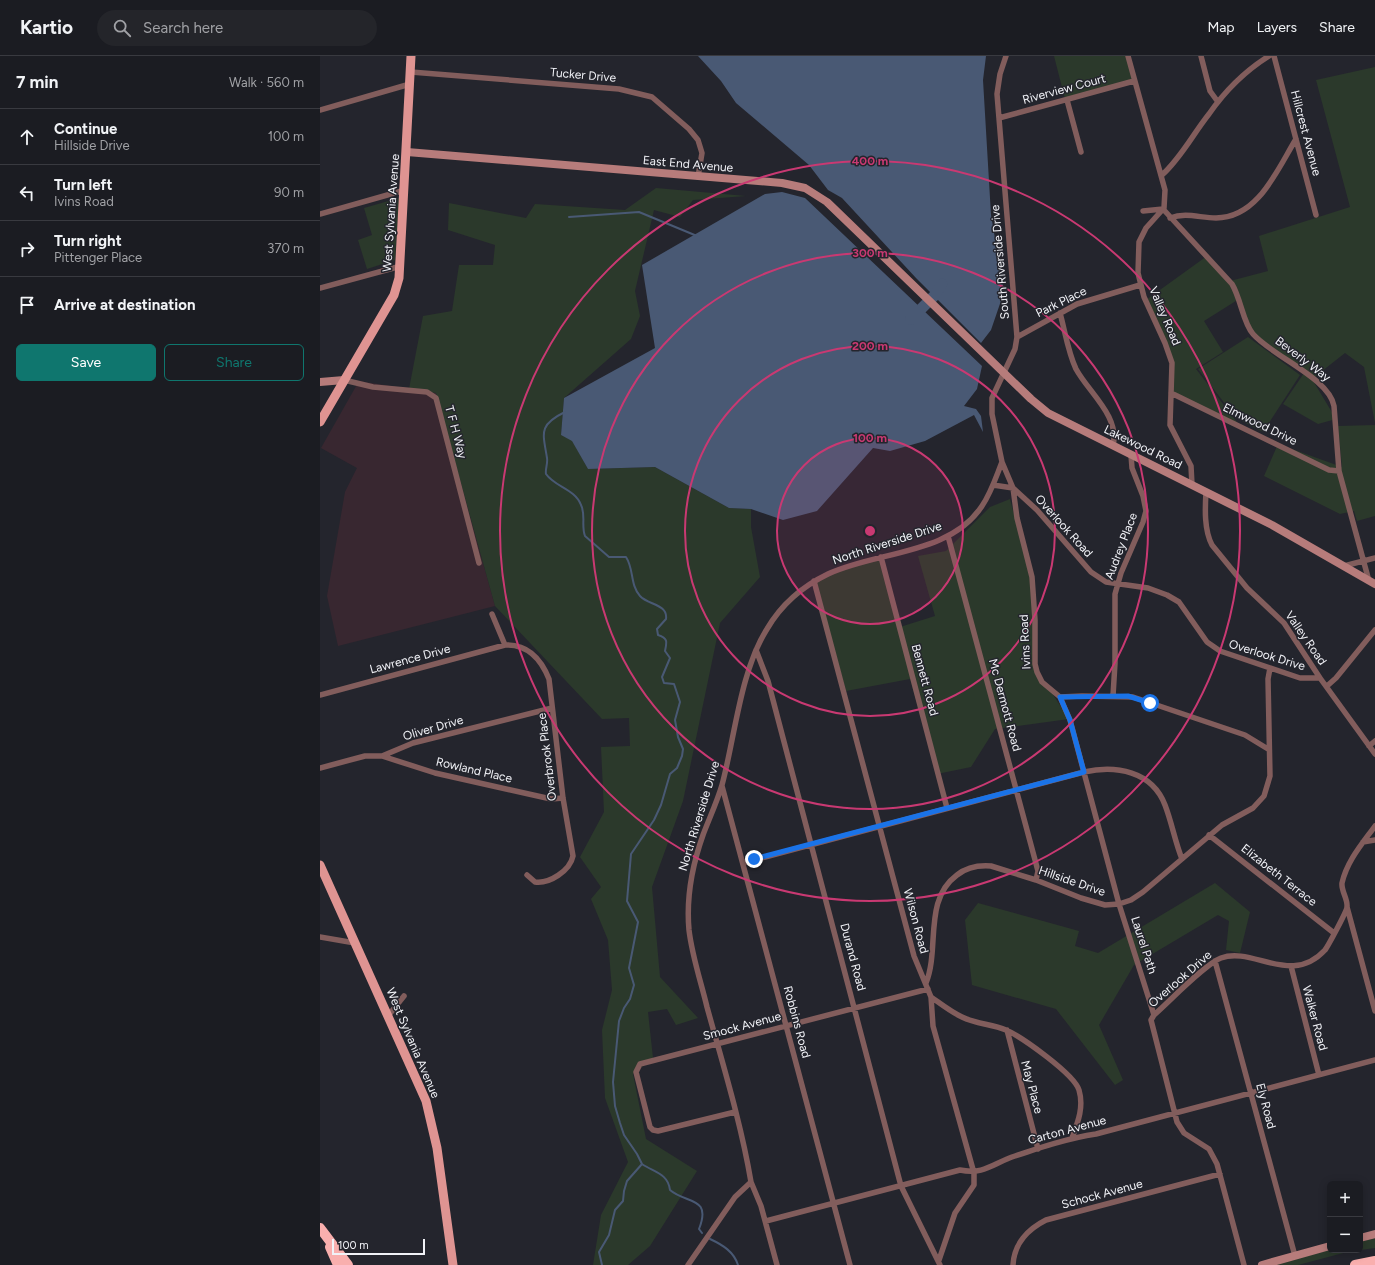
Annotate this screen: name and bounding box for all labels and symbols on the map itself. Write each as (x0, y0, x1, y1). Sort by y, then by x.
street label: Tucker Drive (549, 65, 617, 85)
street label: Riverview Court (1021, 71, 1108, 107)
street label: Hillcrest Avenue (1288, 89, 1324, 178)
street label: West Sylvania Avenue (380, 153, 402, 273)
street label: East End Avenue (642, 153, 734, 175)
text: 400 m (852, 154, 888, 168)
street label: South Riverside Drive (988, 204, 1012, 320)
text: 300 m (852, 246, 888, 260)
street label: Park Place (1033, 284, 1089, 320)
street label: Valley Road (1146, 284, 1184, 348)
street label: Beverly Way (1273, 334, 1334, 385)
text: 200 m (852, 339, 888, 353)
street label: Elmwood Drive (1221, 400, 1300, 448)
street label: T F H Way (442, 404, 470, 461)
street label: Lakewood Road (1102, 422, 1184, 472)
text: 100 m (853, 431, 887, 445)
street label: Overlook Road (1032, 492, 1096, 560)
street label: Audrey Place (1102, 510, 1140, 581)
street label: North Riverside Drive (831, 519, 944, 567)
centre of rings (863, 524, 877, 538)
street label: Valley Road (1282, 608, 1330, 668)
street label: Ivins Road (1017, 614, 1033, 670)
street label: Overlook Drive (1227, 637, 1307, 673)
street label: Lawrence Drive (368, 641, 452, 676)
street label: Bennett Road (909, 643, 941, 717)
street label: Mc Dermott Road (986, 657, 1024, 753)
route start (1141, 694, 1159, 712)
street label: Overbrook Place (535, 712, 559, 802)
street label: Oliver Drive (401, 713, 465, 743)
street label: Rowland Place (434, 754, 514, 786)
street label: North Riverside Drive (676, 759, 723, 873)
street label: Elizabeth Terrace (1238, 841, 1320, 909)
route end (745, 850, 763, 868)
street label: Hillside Drive (1037, 863, 1108, 899)
street label: Wilson Road (901, 887, 931, 955)
street label: Laurel Path (1128, 915, 1160, 976)
street label: Durand Road (837, 922, 869, 992)
street label: Overlook Drive (1146, 947, 1215, 1010)
street label: Robbins Road (781, 984, 813, 1060)
street label: Walker Road (1300, 984, 1330, 1052)
street label: West Sylvania Avenue (383, 986, 443, 1101)
street label: Smock Avenue (701, 1009, 783, 1043)
street label: May Place (1018, 1059, 1046, 1115)
street label: Ely Road (1253, 1082, 1279, 1130)
street label: Carton Avenue (1026, 1113, 1108, 1147)
street label: Schock Avenue (1060, 1176, 1145, 1212)
scale bar (332, 1237, 425, 1256)

